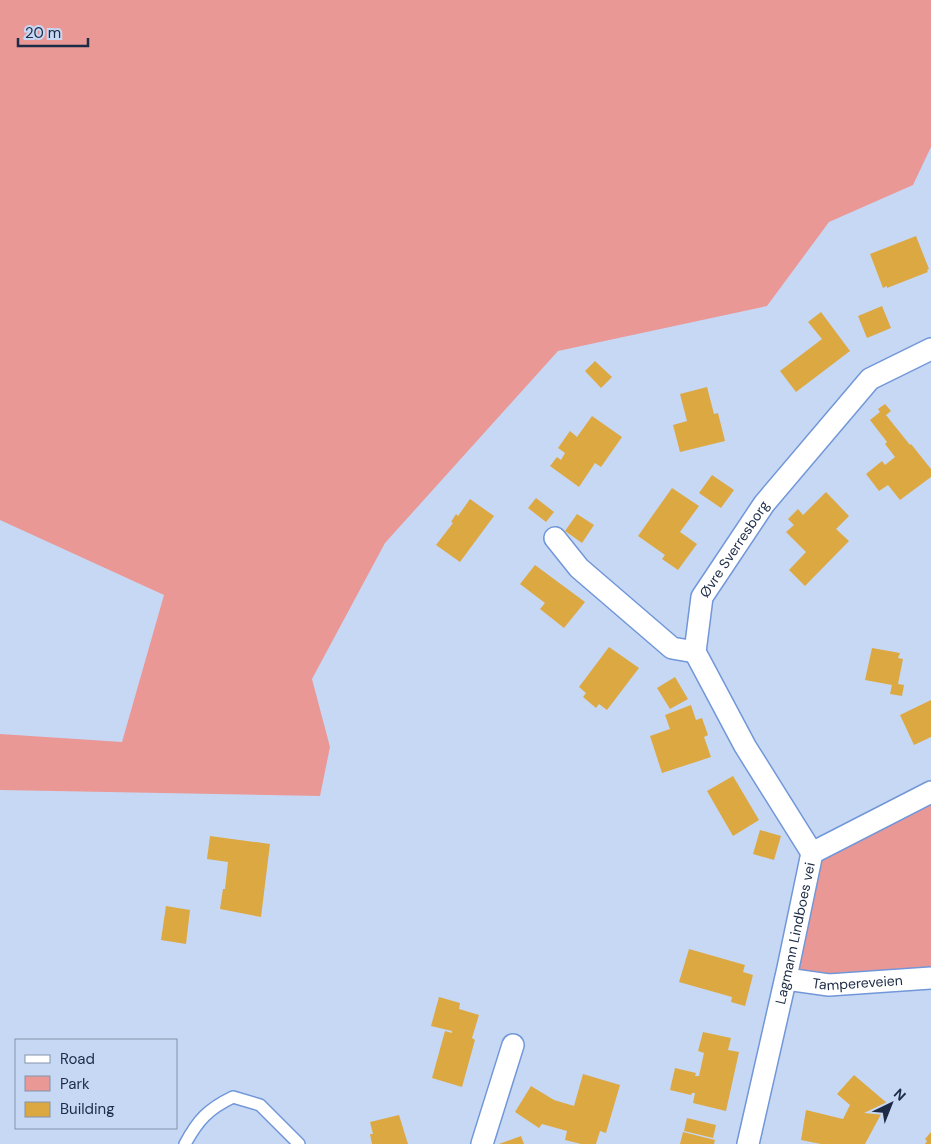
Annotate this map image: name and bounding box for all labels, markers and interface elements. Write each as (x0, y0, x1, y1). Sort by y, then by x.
scale bar (18, 15, 88, 47)
text: 20 m (25, 23, 61, 43)
street label: Øvre Sverresborg (695, 497, 773, 601)
street label: Lagmann Lindboes vei (771, 861, 819, 1006)
street label: Tampereveien (811, 971, 903, 994)
legend (15, 1039, 178, 1129)
text: Road (60, 1049, 95, 1069)
text: Park (60, 1074, 90, 1094)
north arrow (866, 1079, 916, 1129)
text: N (890, 1084, 910, 1105)
text: Building (60, 1099, 115, 1119)

